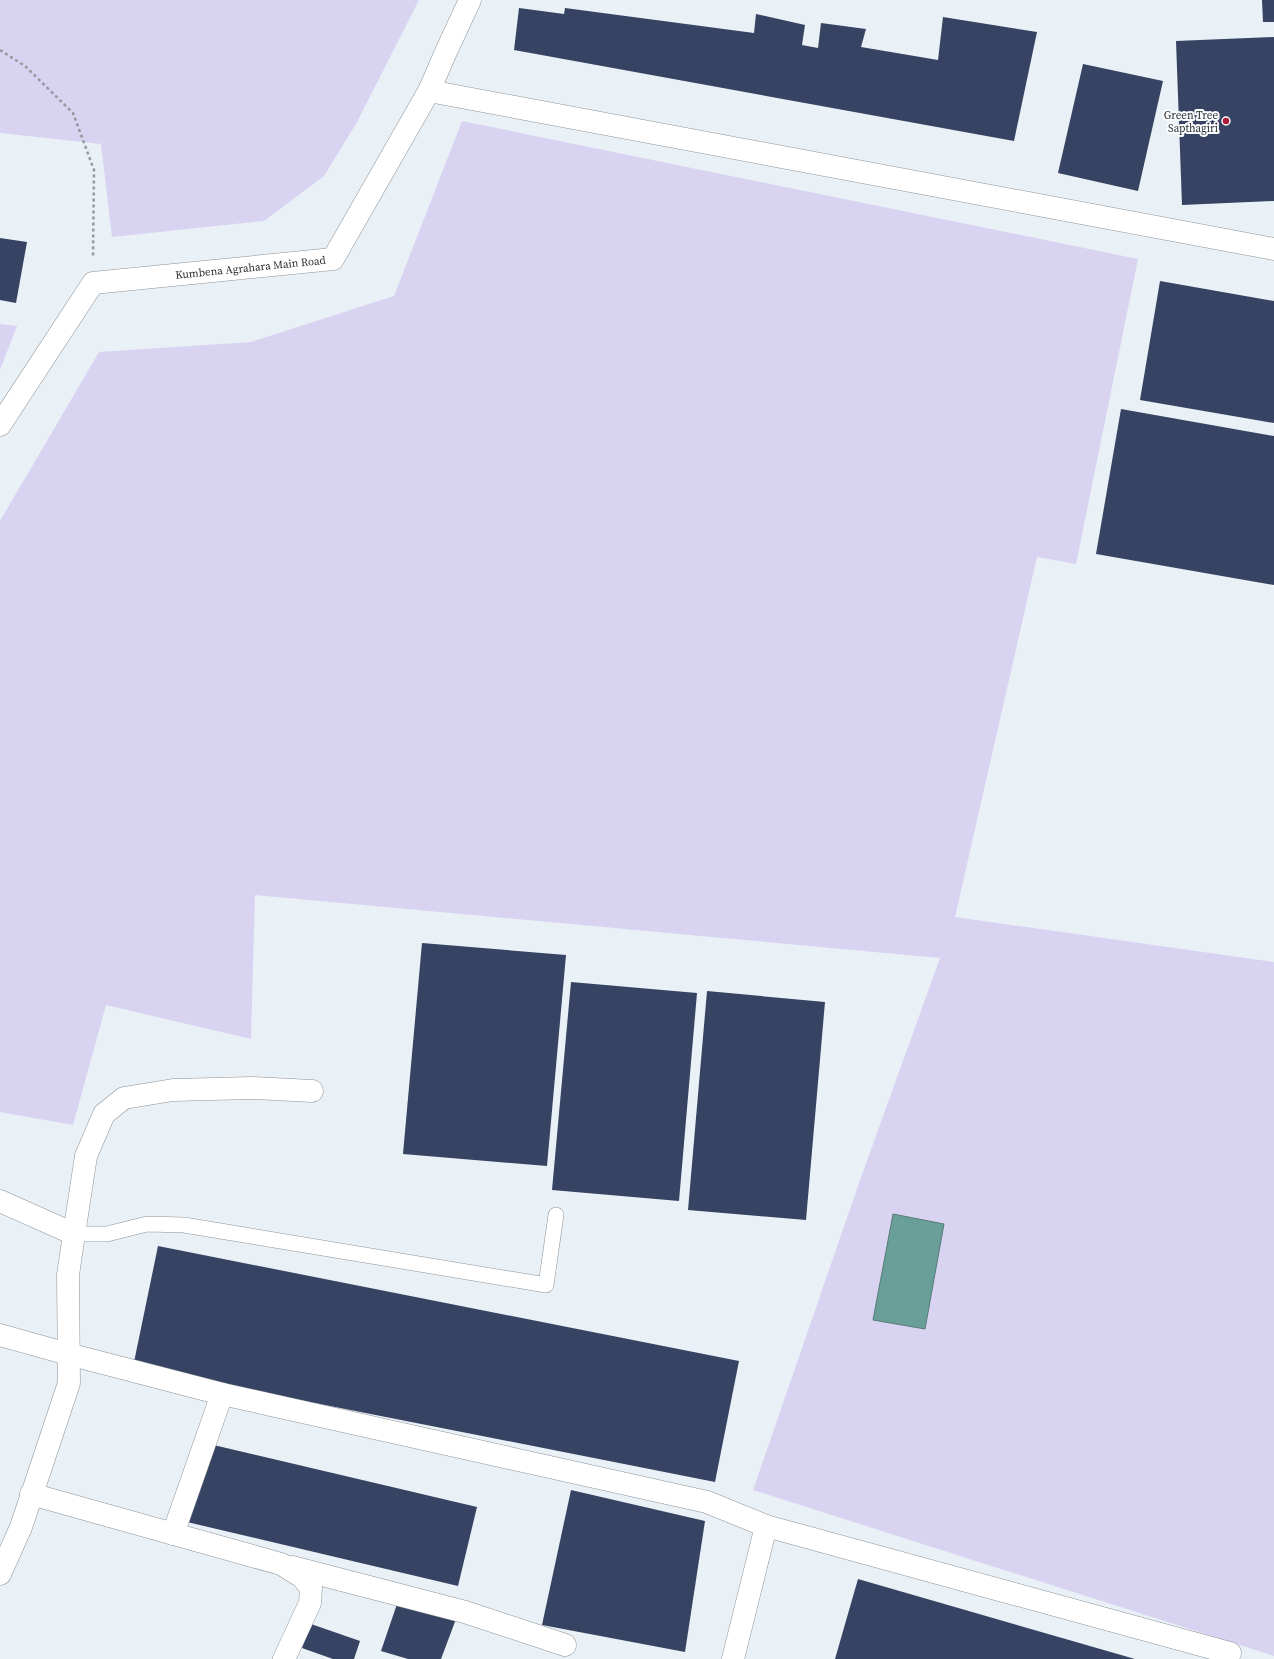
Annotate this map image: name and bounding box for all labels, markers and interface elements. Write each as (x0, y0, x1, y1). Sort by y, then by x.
place label: Green Tree Sapthagiri (1164, 108, 1218, 136)
marker: Green Tree Sapthagiri (1221, 116, 1231, 126)
street label: Kumbena Agrahara Main Road (175, 252, 327, 282)

